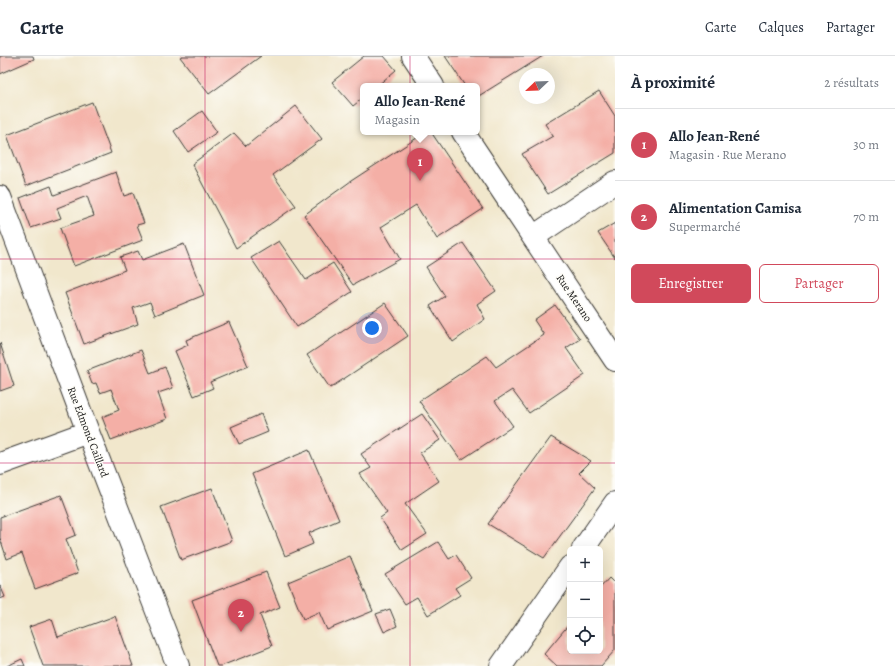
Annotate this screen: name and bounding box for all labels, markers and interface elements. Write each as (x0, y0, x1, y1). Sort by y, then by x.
text: Carte (20, 15, 64, 41)
text: Carte (705, 18, 736, 37)
text: Calques (758, 18, 804, 37)
text: Partager (826, 18, 875, 37)
north arrow (519, 68, 555, 104)
text: À proximité (631, 71, 715, 94)
text: 2 résultats (824, 74, 879, 91)
popup (360, 83, 480, 135)
text: Allo Jean-René (375, 91, 465, 111)
text: Magasin (375, 111, 420, 128)
text: Allo Jean-René (669, 126, 760, 146)
text: 1 (642, 136, 646, 153)
text: 30 m (853, 136, 879, 153)
text: Magasin · Rue Merano (669, 146, 786, 163)
pin: 1 (407, 148, 433, 181)
text: Alimentation Camisa (669, 198, 802, 218)
text: 2 (641, 208, 647, 225)
text: 70 m (853, 208, 879, 225)
text: Supermarché (669, 218, 741, 235)
button: Enregistrer (631, 264, 751, 303)
button: Partager (759, 264, 879, 303)
street label: Rue Merano (553, 271, 596, 325)
your location (362, 318, 382, 338)
street label: Rue Edmond Caillard (64, 385, 112, 480)
map controls (567, 546, 603, 654)
button: + (567, 546, 603, 582)
button: − (567, 582, 603, 618)
pin: 2 (228, 599, 254, 632)
button: locate (567, 618, 603, 654)

